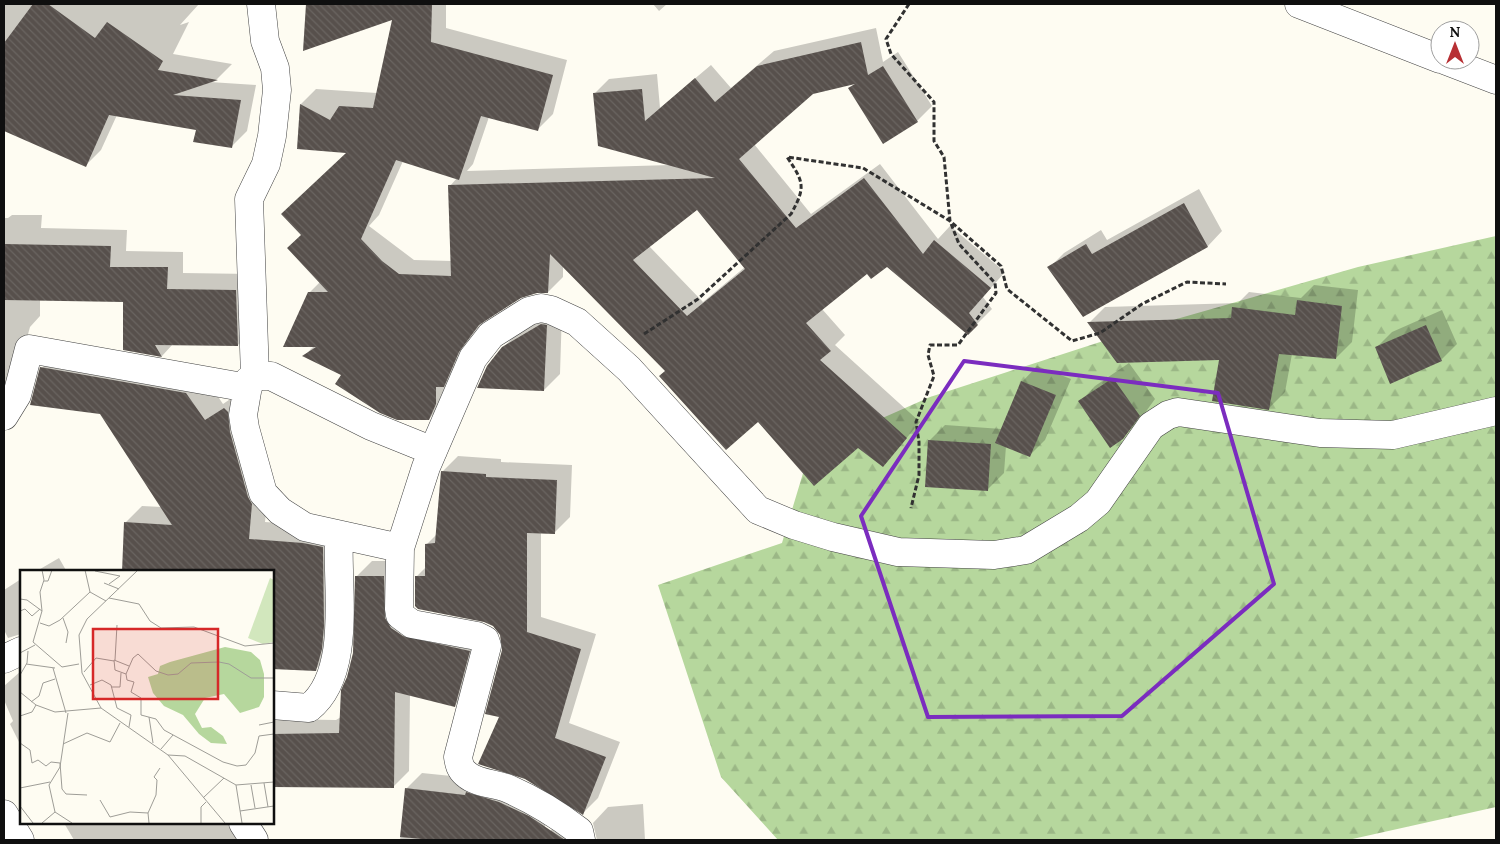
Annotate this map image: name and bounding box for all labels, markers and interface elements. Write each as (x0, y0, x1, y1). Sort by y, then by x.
north arrow (1430, 20, 1480, 70)
text: N (1450, 23, 1461, 41)
inset map (20, 570, 274, 824)

